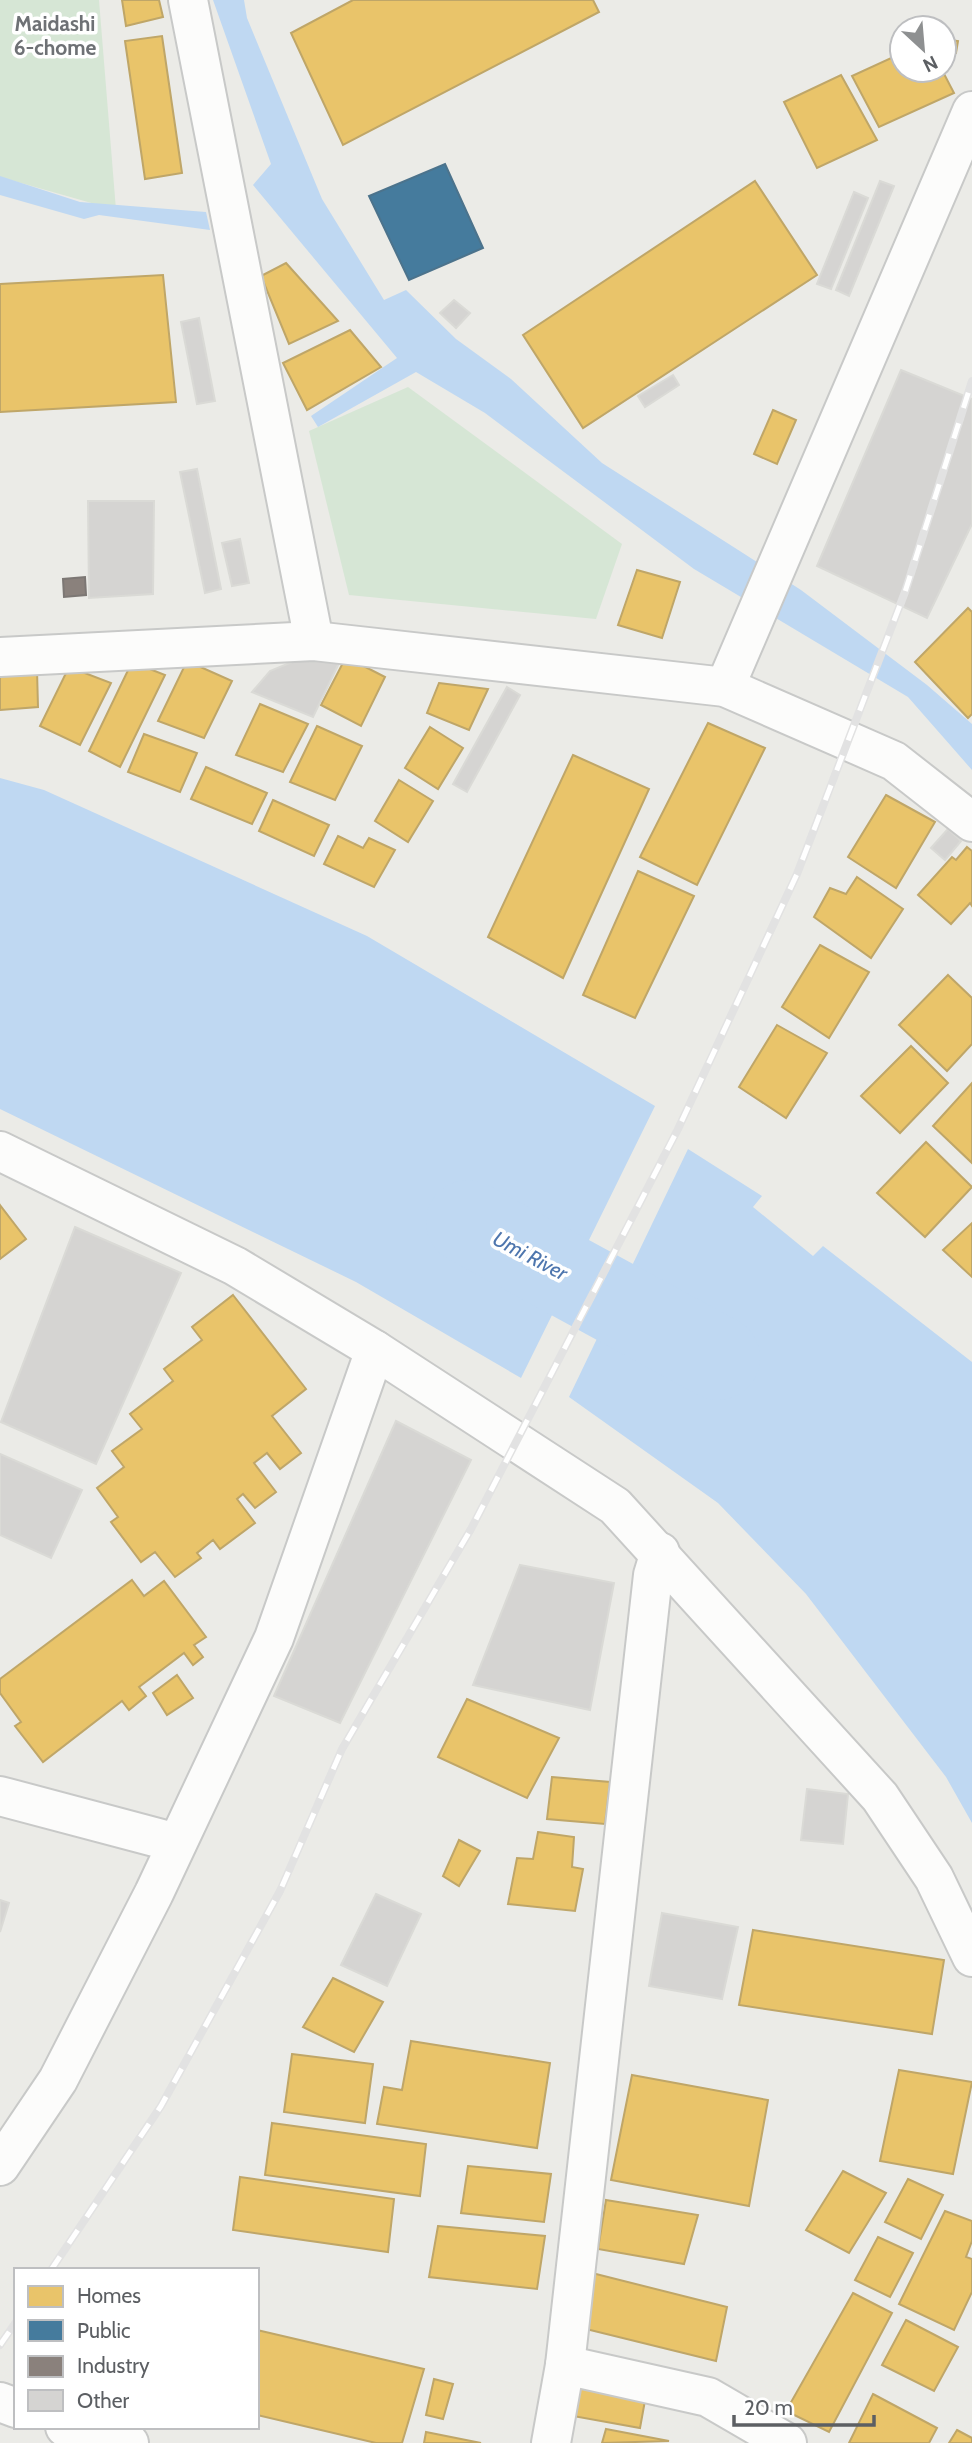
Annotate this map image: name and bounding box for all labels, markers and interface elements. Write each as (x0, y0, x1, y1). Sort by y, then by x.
district label: Maidashi 6-chome (14, 11, 97, 60)
north arrow (888, 14, 958, 84)
text: N (919, 51, 941, 77)
water label: Umi River (489, 1226, 573, 1286)
legend (14, 2268, 259, 2429)
text: Homes (77, 2283, 141, 2308)
text: Public (77, 2318, 131, 2343)
text: Industry (77, 2353, 150, 2378)
scale bar (734, 2384, 874, 2428)
text: Other (77, 2388, 129, 2413)
text: 20 m (744, 2395, 793, 2420)

